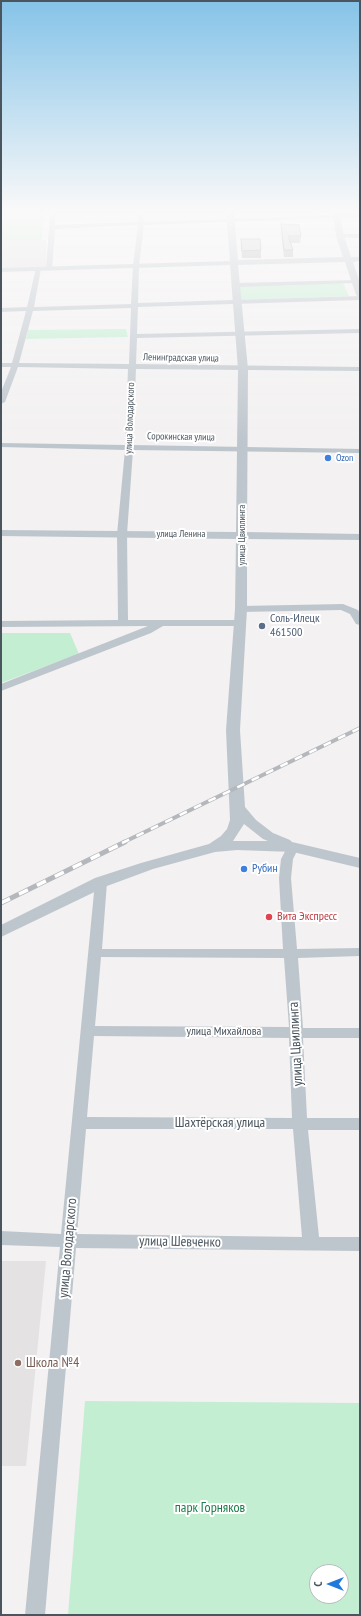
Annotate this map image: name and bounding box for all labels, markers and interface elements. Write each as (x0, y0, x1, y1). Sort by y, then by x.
street label: Ленинградская улица (143, 351, 219, 365)
street label: улица Володарского (123, 382, 137, 454)
street label: Сорокинская улица (147, 430, 215, 444)
place label: Ozon (336, 452, 354, 464)
marker: Ozon (323, 453, 333, 463)
street label: улица Цвиллинга (236, 505, 248, 565)
street label: улица Ленина (157, 528, 205, 540)
place label: Соль-Илецк 461500 (270, 612, 320, 640)
marker: Соль-Илецк 461500 (257, 621, 267, 631)
place label: Рубин (252, 862, 278, 876)
marker: Рубин (239, 864, 249, 874)
place label: Вита Экспресс (277, 910, 337, 924)
marker: Вита Экспресс (264, 912, 274, 922)
street label: улица Цвиллинга (285, 1001, 307, 1087)
street label: улица Михайлова (187, 1025, 261, 1039)
street label: Шахтёрская улица (175, 1115, 265, 1131)
street label: улица Володарского (55, 1197, 81, 1299)
street label: улица Шевченко (139, 1233, 221, 1251)
place label: Школа №4 (26, 1355, 79, 1371)
marker: Школа №4 (13, 1358, 23, 1368)
park label: парк Горняков (175, 1500, 245, 1516)
north arrow (309, 1564, 349, 1604)
text: С (311, 1581, 325, 1587)

